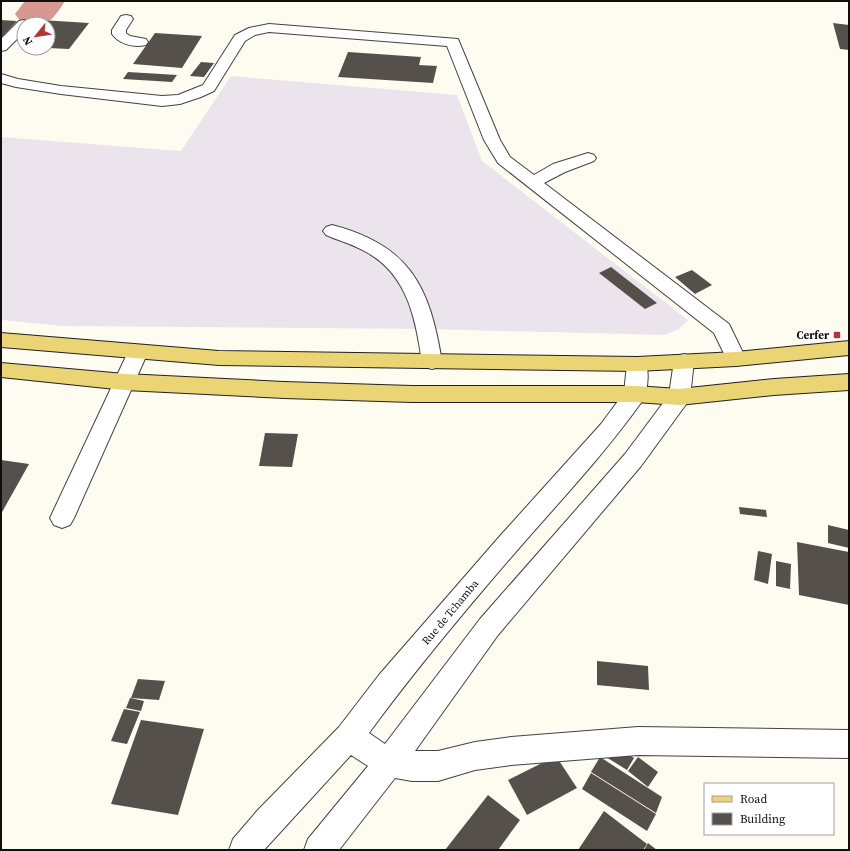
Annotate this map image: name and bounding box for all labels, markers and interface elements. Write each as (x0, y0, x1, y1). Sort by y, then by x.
north arrow (16, 16, 56, 56)
text: N (19, 34, 36, 48)
place label: Cerfer (797, 328, 830, 343)
marker: Cerfer (832, 330, 842, 340)
street label: Rue de Tchamba (419, 576, 482, 648)
legend (704, 783, 834, 835)
text: Road (740, 791, 767, 807)
text: Building (740, 811, 785, 827)

